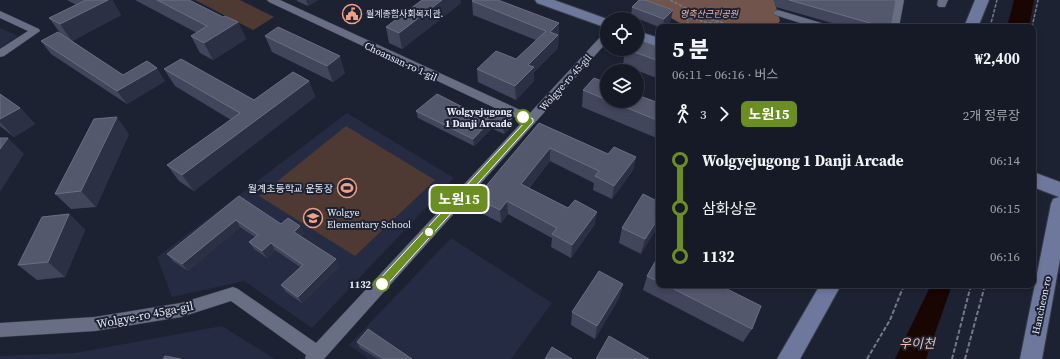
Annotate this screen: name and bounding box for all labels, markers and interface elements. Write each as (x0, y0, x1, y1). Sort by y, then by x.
public building icon: 월계종합사회복지관. (341, 3, 363, 25)
place label: 월계종합사회복지관. (366, 8, 443, 20)
park label: 영축산근린공원 (680, 8, 739, 20)
map controls (600, 12, 644, 108)
button: locate (600, 12, 644, 56)
text: 5 분 (672, 34, 709, 64)
street label: Choansan-ro 1-gil (362, 39, 439, 84)
text: ₩2,400 (975, 48, 1020, 69)
street label: Wolgye-ro 45-gil (536, 51, 594, 113)
button: layers (600, 64, 644, 108)
text: 06:11 – 06:16 · 버스 (672, 66, 778, 83)
icon: walk (672, 103, 694, 125)
icon: forward (713, 103, 735, 125)
text: 노원15 (749, 104, 789, 124)
place label: Wolgyejugong 1 Danji Arcade (445, 105, 513, 130)
text: 3 (700, 106, 707, 123)
text: 2개 정류장 (963, 107, 1020, 124)
marker: Wolgyejugong 1 Danji Arcade (515, 109, 531, 125)
text: Wolgyejugong 1 Danji Arcade (702, 150, 904, 171)
text: 06:14 (990, 152, 1020, 169)
sports icon: 월계초등학교 운동장 (336, 177, 358, 199)
place label: 월계초등학교 운동장 (248, 182, 333, 195)
line badge: 노원15 (431, 186, 487, 212)
text: 노원15 (439, 189, 479, 209)
text: 삼화상운 (702, 198, 757, 219)
text: 06:15 (990, 200, 1020, 217)
place label: Wolgye Elementary School (327, 206, 411, 231)
school or university icon: Wolgye Elementary School (302, 207, 324, 229)
unlabelled marker (423, 226, 435, 238)
text: 1132 (702, 246, 735, 267)
text: 06:16 (990, 248, 1020, 265)
street label: Hancheon-ro (1029, 274, 1054, 335)
marker: 1132 (374, 276, 390, 292)
place label: 1132 (349, 278, 372, 291)
street label: Wolgye-ro 45ga-gil (95, 298, 195, 332)
water label: 우이천 (899, 335, 936, 352)

